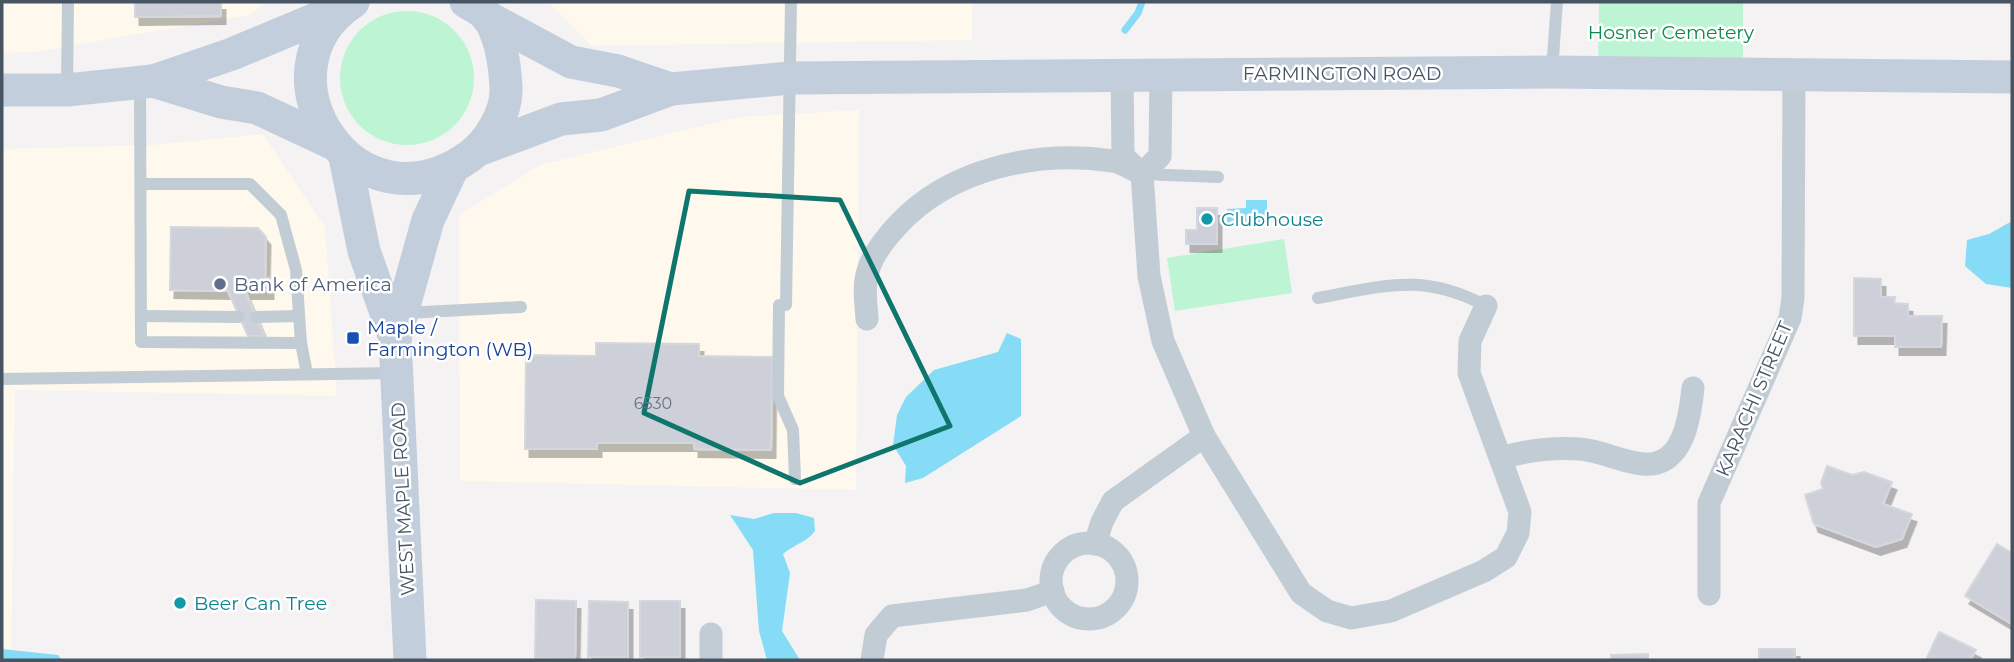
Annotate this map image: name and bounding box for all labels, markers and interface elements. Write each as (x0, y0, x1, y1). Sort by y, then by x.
park label: Hosner Cemetery (1588, 21, 1755, 44)
street label: FARMINGTON ROAD (1243, 62, 1441, 85)
place label: Clubhouse (1221, 208, 1324, 231)
marker: Clubhouse (1199, 211, 1215, 227)
place label: Bank of America (234, 273, 392, 296)
marker: Bank of America (212, 276, 228, 292)
place label: Maple / Farmington (WB) (367, 316, 533, 361)
street label: KARACHI STREET (1711, 318, 1797, 480)
marker: Maple / Farmington (WB) (345, 330, 361, 346)
house number: 6530 (634, 394, 672, 413)
street label: WEST MAPLE ROAD (386, 402, 420, 596)
place label: Beer Can Tree (194, 592, 327, 615)
marker: Beer Can Tree (172, 595, 188, 611)

